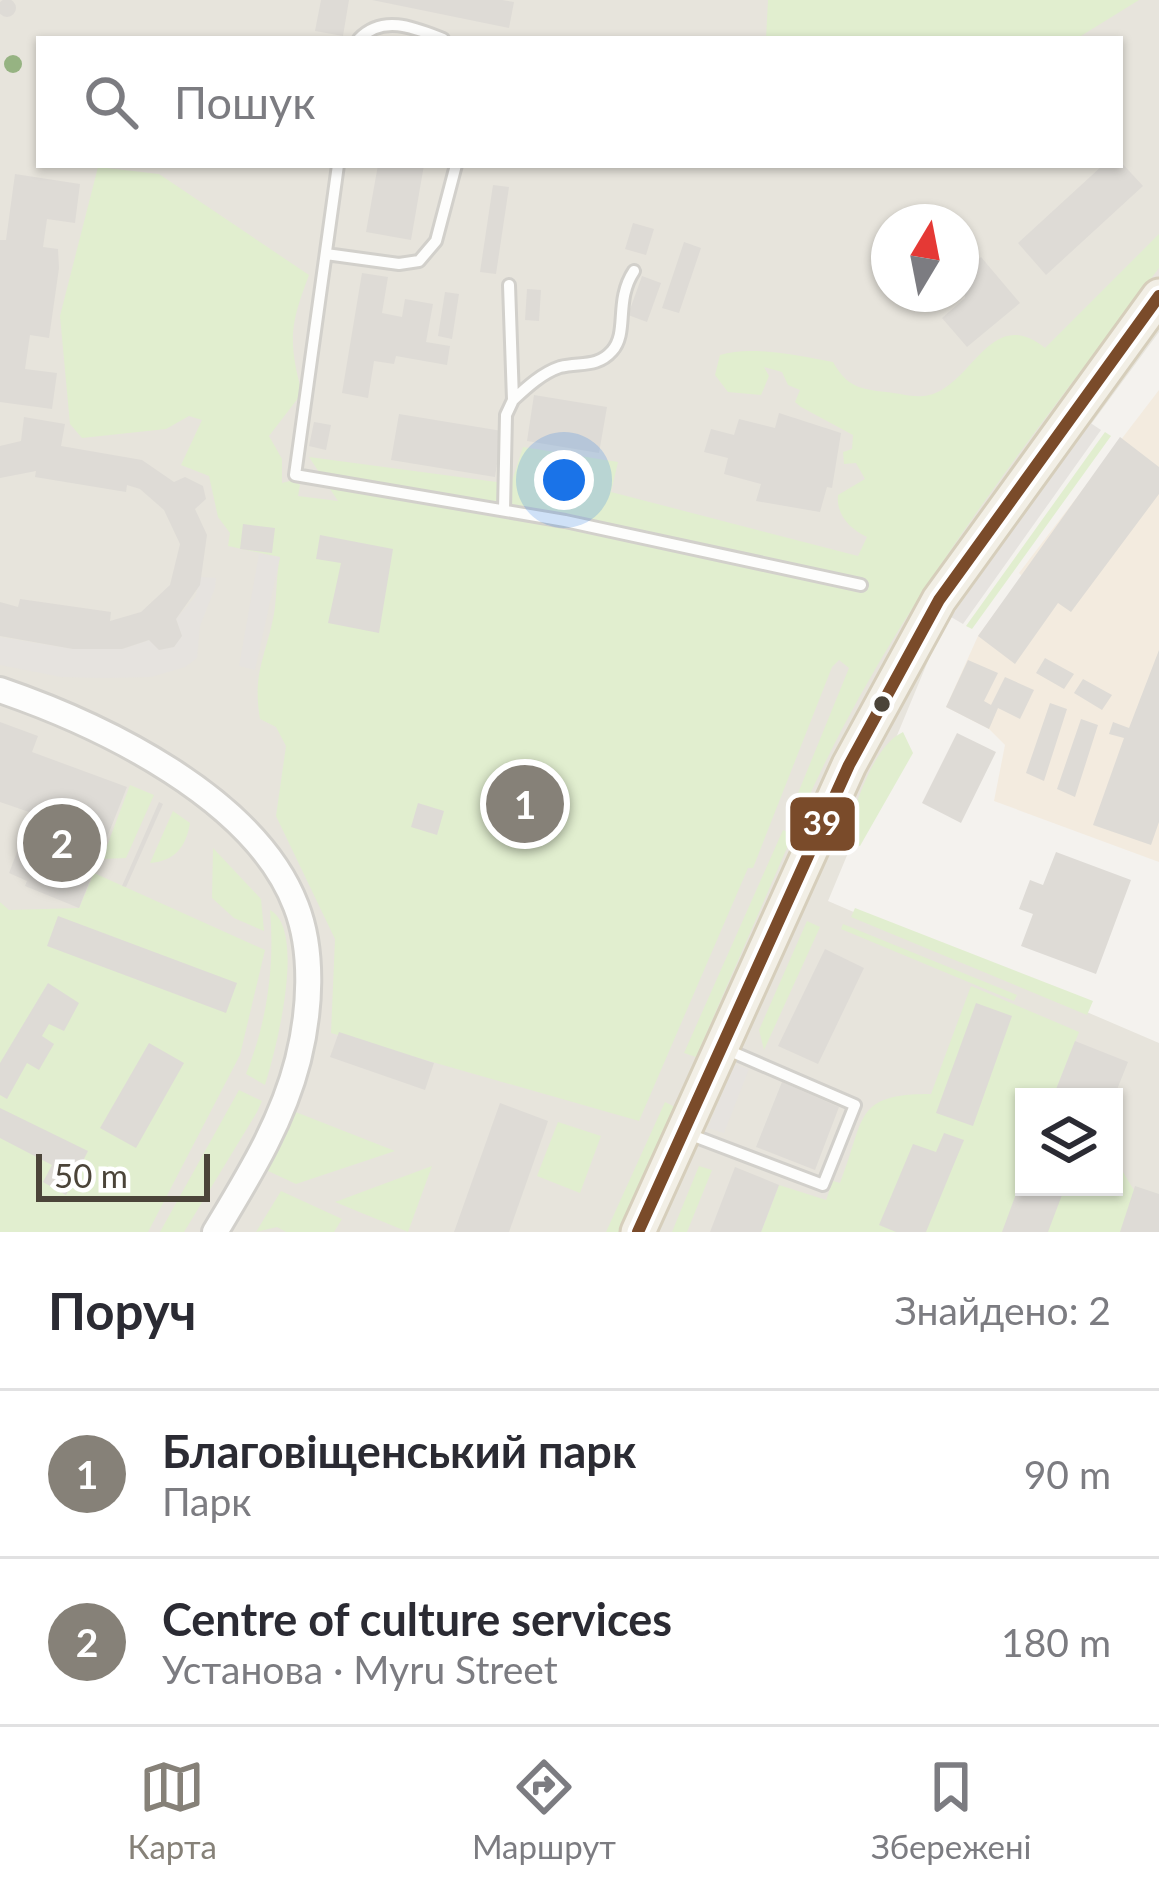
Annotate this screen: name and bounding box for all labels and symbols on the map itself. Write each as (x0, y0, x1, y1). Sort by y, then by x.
north arrow (871, 204, 979, 312)
your location (534, 450, 594, 510)
unlabelled marker (871, 693, 893, 715)
pin: 1 (486, 759, 564, 849)
line badge: 39 (788, 795, 857, 853)
pin: 2 (23, 798, 101, 888)
text: 39 (803, 802, 841, 842)
scale bar (36, 1148, 210, 1201)

